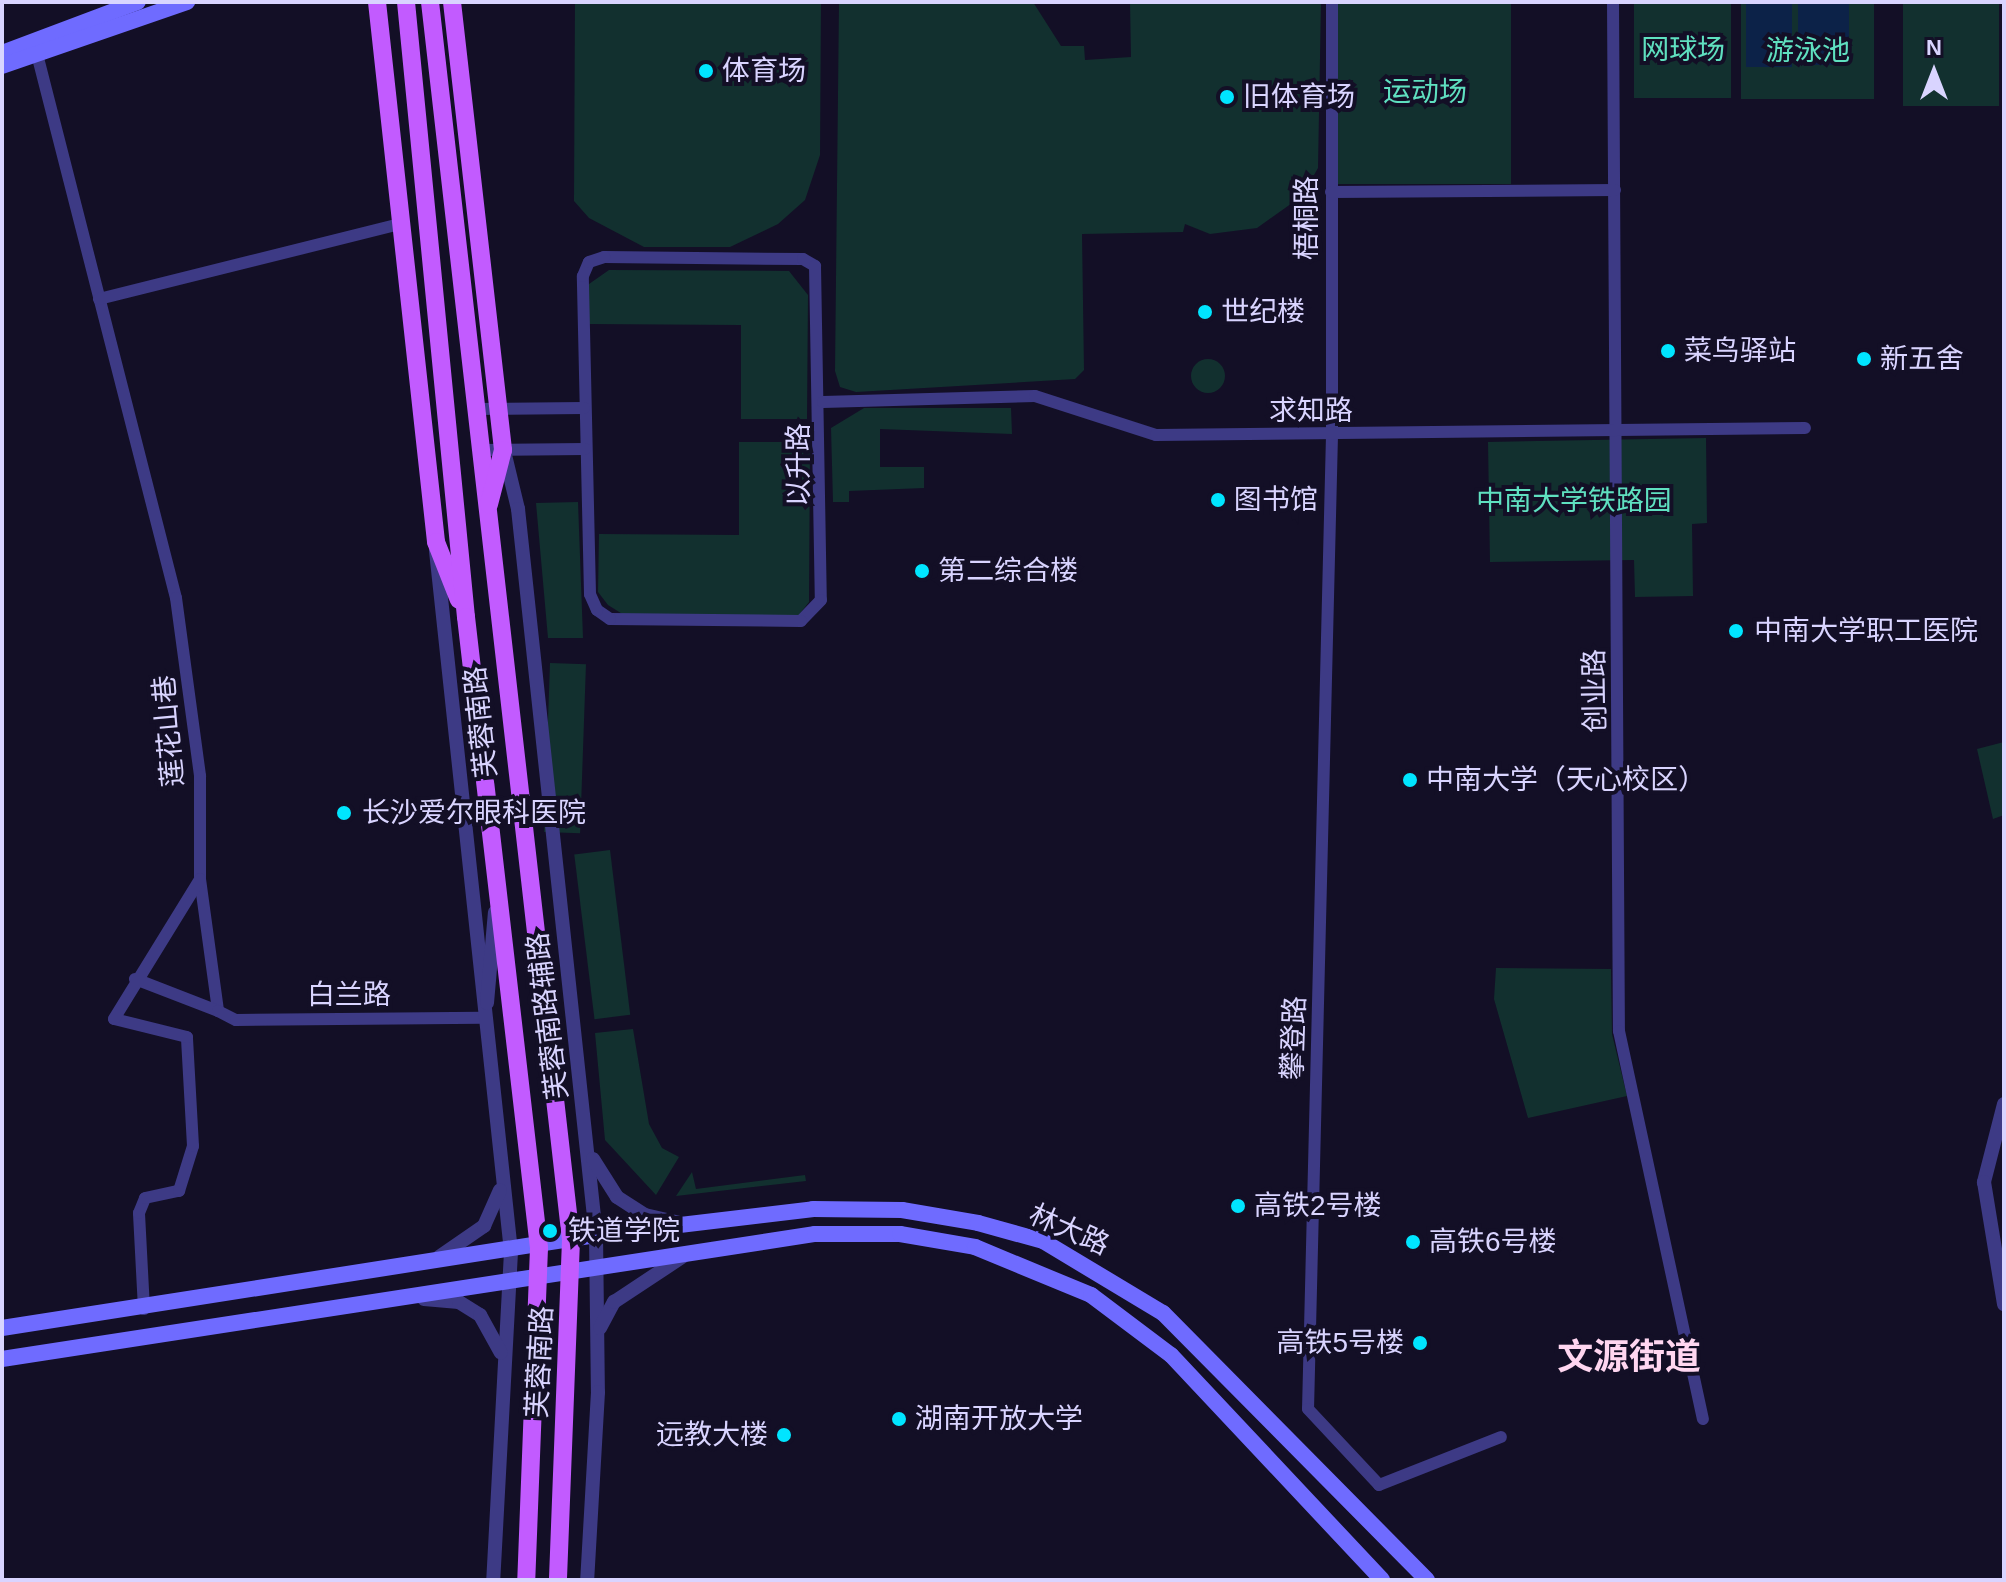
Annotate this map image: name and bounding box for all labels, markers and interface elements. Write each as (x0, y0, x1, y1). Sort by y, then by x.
north arrow (1894, 32, 1974, 112)
park label: 网球场 (1641, 33, 1725, 67)
park label: 游泳池 (1766, 34, 1850, 68)
text: N (1926, 35, 1942, 60)
place label: 体育场 (722, 54, 806, 88)
marker: 体育场 (697, 62, 715, 80)
park label: 运动场 (1383, 75, 1467, 109)
place label: 旧体育场 (1243, 80, 1355, 114)
marker: 旧体育场 (1218, 88, 1236, 106)
street label: 梧桐路 (1290, 176, 1324, 260)
place label: 世纪楼 (1221, 295, 1305, 329)
marker: 世纪楼 (1196, 303, 1214, 321)
place label: 菜鸟驿站 (1684, 334, 1796, 368)
marker: 菜鸟驿站 (1659, 342, 1677, 360)
place label: 新五舍 (1880, 342, 1964, 376)
marker: 新五舍 (1855, 350, 1873, 368)
street label: 求知路 (1269, 394, 1353, 428)
street label: 以升路 (782, 423, 816, 507)
place label: 图书馆 (1234, 483, 1318, 517)
park label: 中南大学铁路园 (1476, 484, 1672, 518)
marker: 图书馆 (1209, 491, 1227, 509)
place label: 第二综合楼 (938, 554, 1078, 588)
marker: 第二综合楼 (913, 562, 931, 580)
place label: 中南大学职工医院 (1754, 614, 1978, 648)
marker: 中南大学职工医院 (1725, 620, 1747, 642)
street label: 创业路 (1577, 649, 1613, 733)
street label: 芙蓉南路 (458, 665, 504, 779)
street label: 莲花山巷 (147, 674, 191, 788)
place label: 中南大学（天心校区） (1426, 763, 1706, 797)
marker: 中南大学（天心校区） (1401, 771, 1419, 789)
place label: 长沙爱尔眼科医院 (362, 796, 586, 830)
marker: 长沙爱尔眼科医院 (333, 802, 355, 824)
street label: 芙蓉南路辅路 (521, 931, 575, 1101)
street label: 白兰路 (307, 978, 391, 1012)
street label: 攀登路 (1276, 995, 1312, 1081)
place label: 高铁2号楼 (1254, 1189, 1382, 1223)
marker: 高铁2号楼 (1229, 1197, 1247, 1215)
street label: 林大路 (1024, 1198, 1114, 1262)
place label: 铁道学院 (568, 1214, 680, 1248)
marker: 铁道学院 (539, 1220, 561, 1242)
place label: 高铁6号楼 (1429, 1225, 1557, 1259)
marker: 高铁6号楼 (1404, 1233, 1422, 1251)
street label: 芙蓉南路 (520, 1305, 560, 1419)
place label: 高铁5号楼 (1276, 1326, 1404, 1360)
marker: 高铁5号楼 (1411, 1334, 1429, 1352)
district label: 文源街道 (1557, 1335, 1701, 1379)
place label: 湖南开放大学 (915, 1402, 1083, 1436)
marker: 湖南开放大学 (890, 1410, 908, 1428)
place label: 远教大楼 (656, 1418, 768, 1452)
marker: 远教大楼 (775, 1426, 793, 1444)

